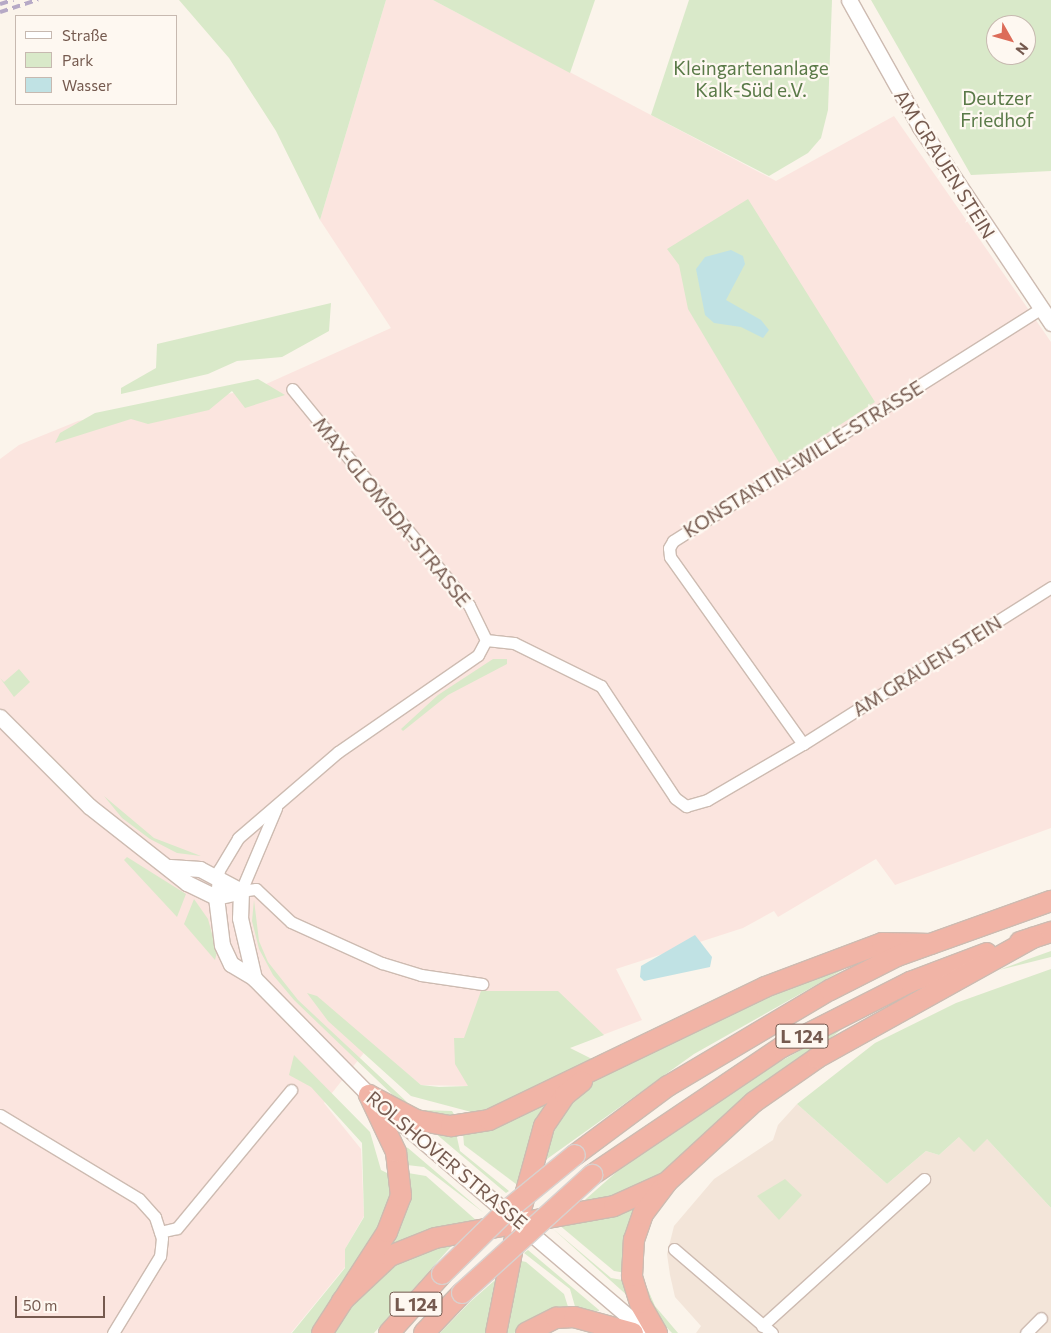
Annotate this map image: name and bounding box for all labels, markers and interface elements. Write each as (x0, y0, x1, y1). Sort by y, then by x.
legend (15, 15, 178, 105)
north arrow (986, 15, 1036, 65)
text: Straße (62, 26, 108, 44)
text: N (1012, 40, 1032, 58)
text: Park (62, 51, 93, 69)
park label: Kleingartenanlage Kalk-Süd e.V. (673, 57, 829, 101)
text: Wasser (62, 76, 112, 94)
street label: AM GRAUEN STEIN (890, 85, 1000, 243)
park label: Deutzer Friedhof (960, 87, 1034, 131)
street label: KONSTANTIN-WILLE-STRASSE (679, 376, 927, 542)
street label: MAX-GLOMSDA-STRASSE (309, 413, 475, 611)
street label: AM GRAUEN STEIN (848, 611, 1006, 721)
road number: L 124 (774, 1020, 830, 1052)
street label: ROLSHOVER STRASSE (362, 1086, 532, 1234)
scale bar (18, 1286, 108, 1318)
road number: L 124 (388, 1288, 444, 1320)
text: 50 m (23, 1296, 57, 1314)

